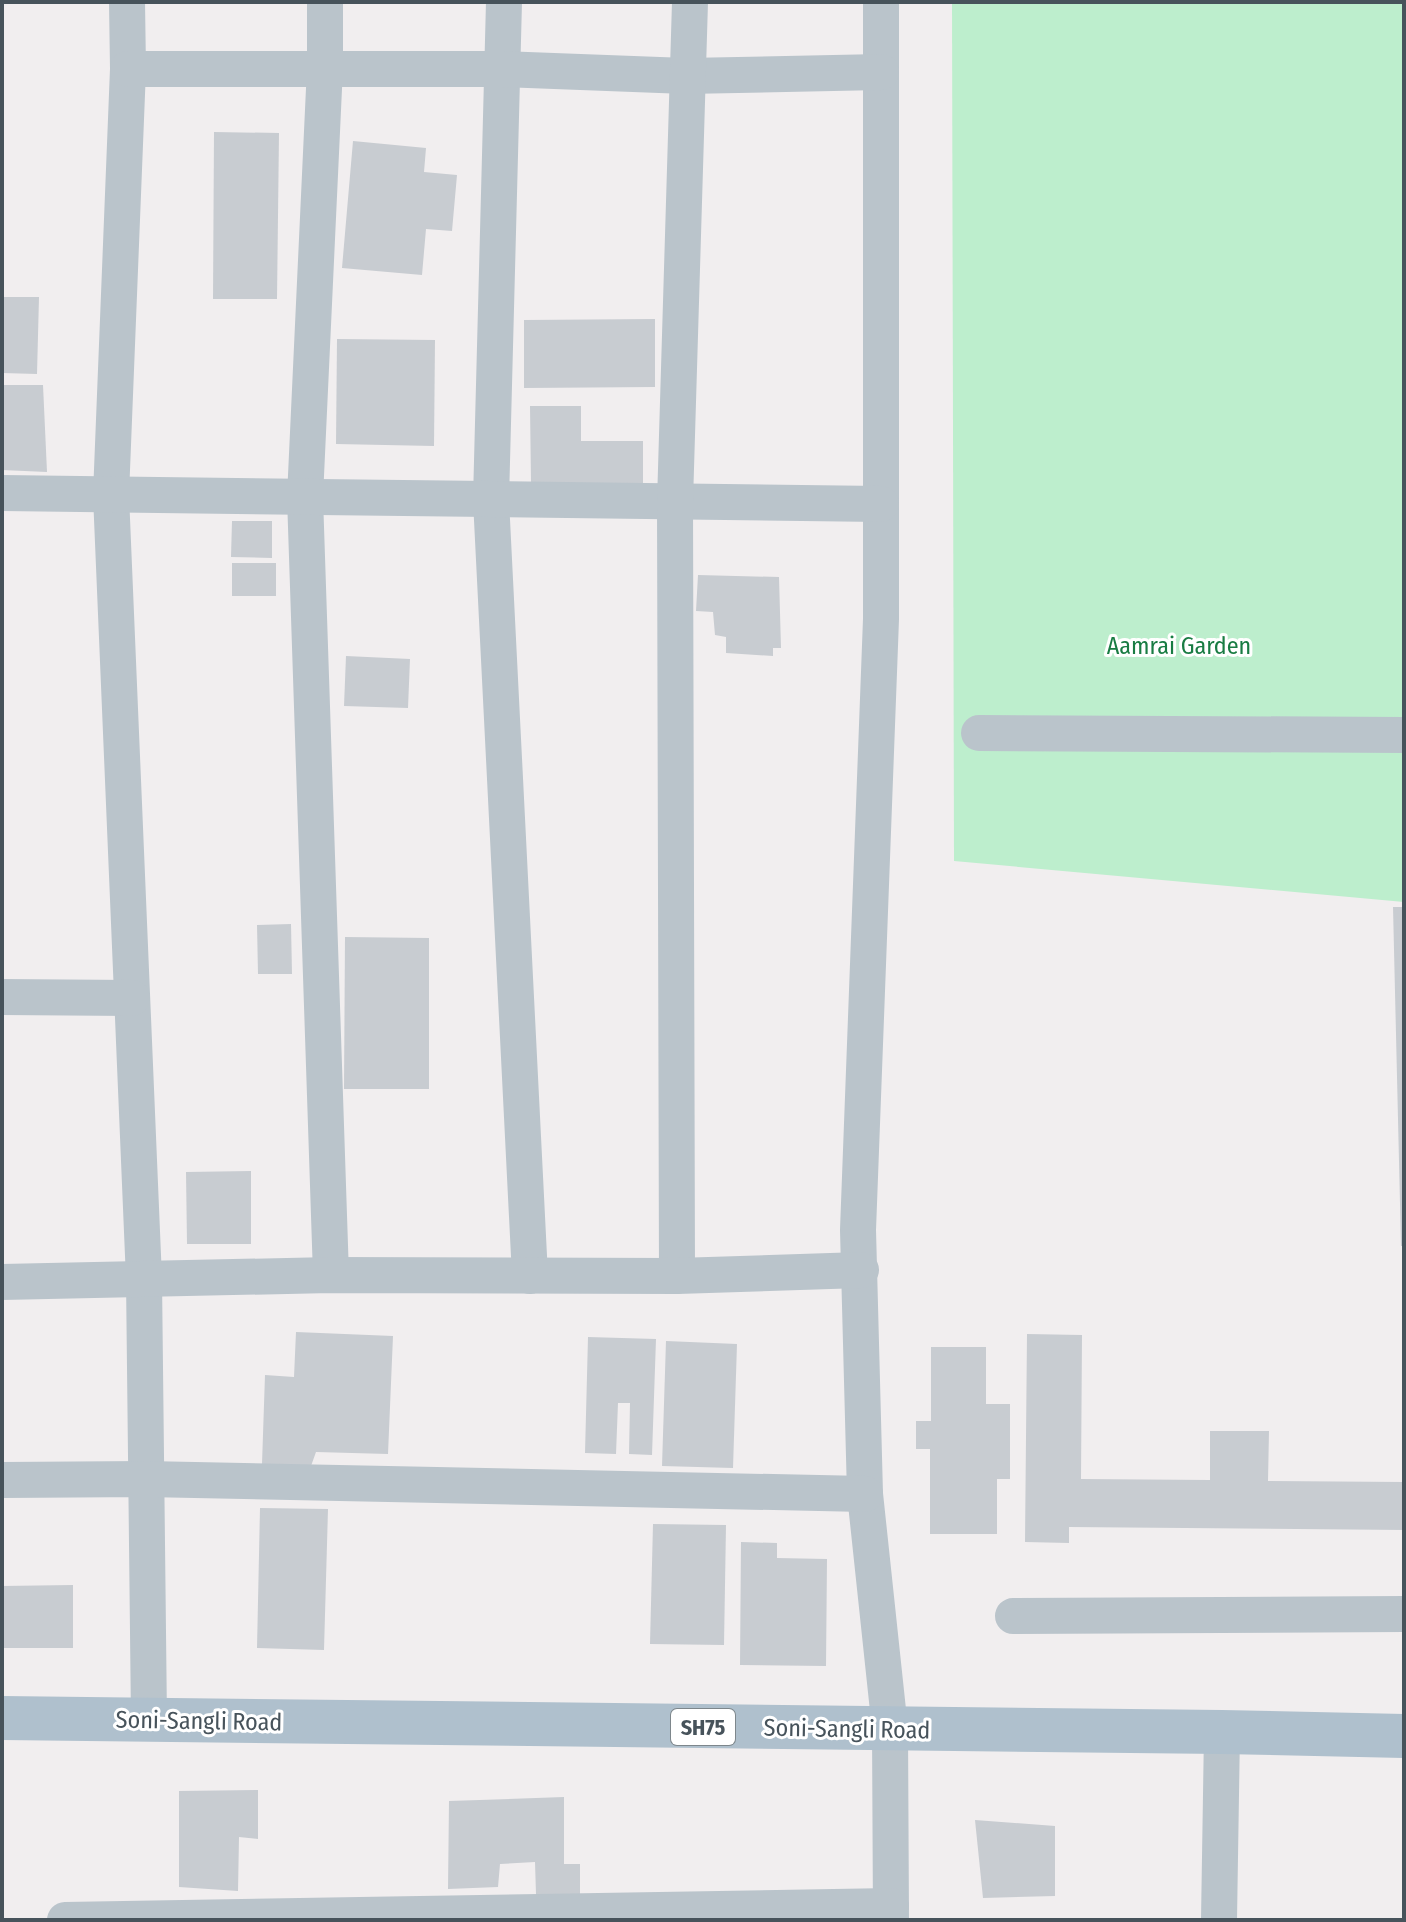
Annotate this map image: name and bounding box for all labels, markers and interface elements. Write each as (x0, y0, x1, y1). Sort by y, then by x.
park label: Aamrai Garden (1107, 632, 1251, 660)
street label: Soni-Sangli Road (116, 1706, 282, 1736)
road number: SH75 (671, 1709, 735, 1745)
street label: Soni-Sangli Road (764, 1714, 930, 1744)

